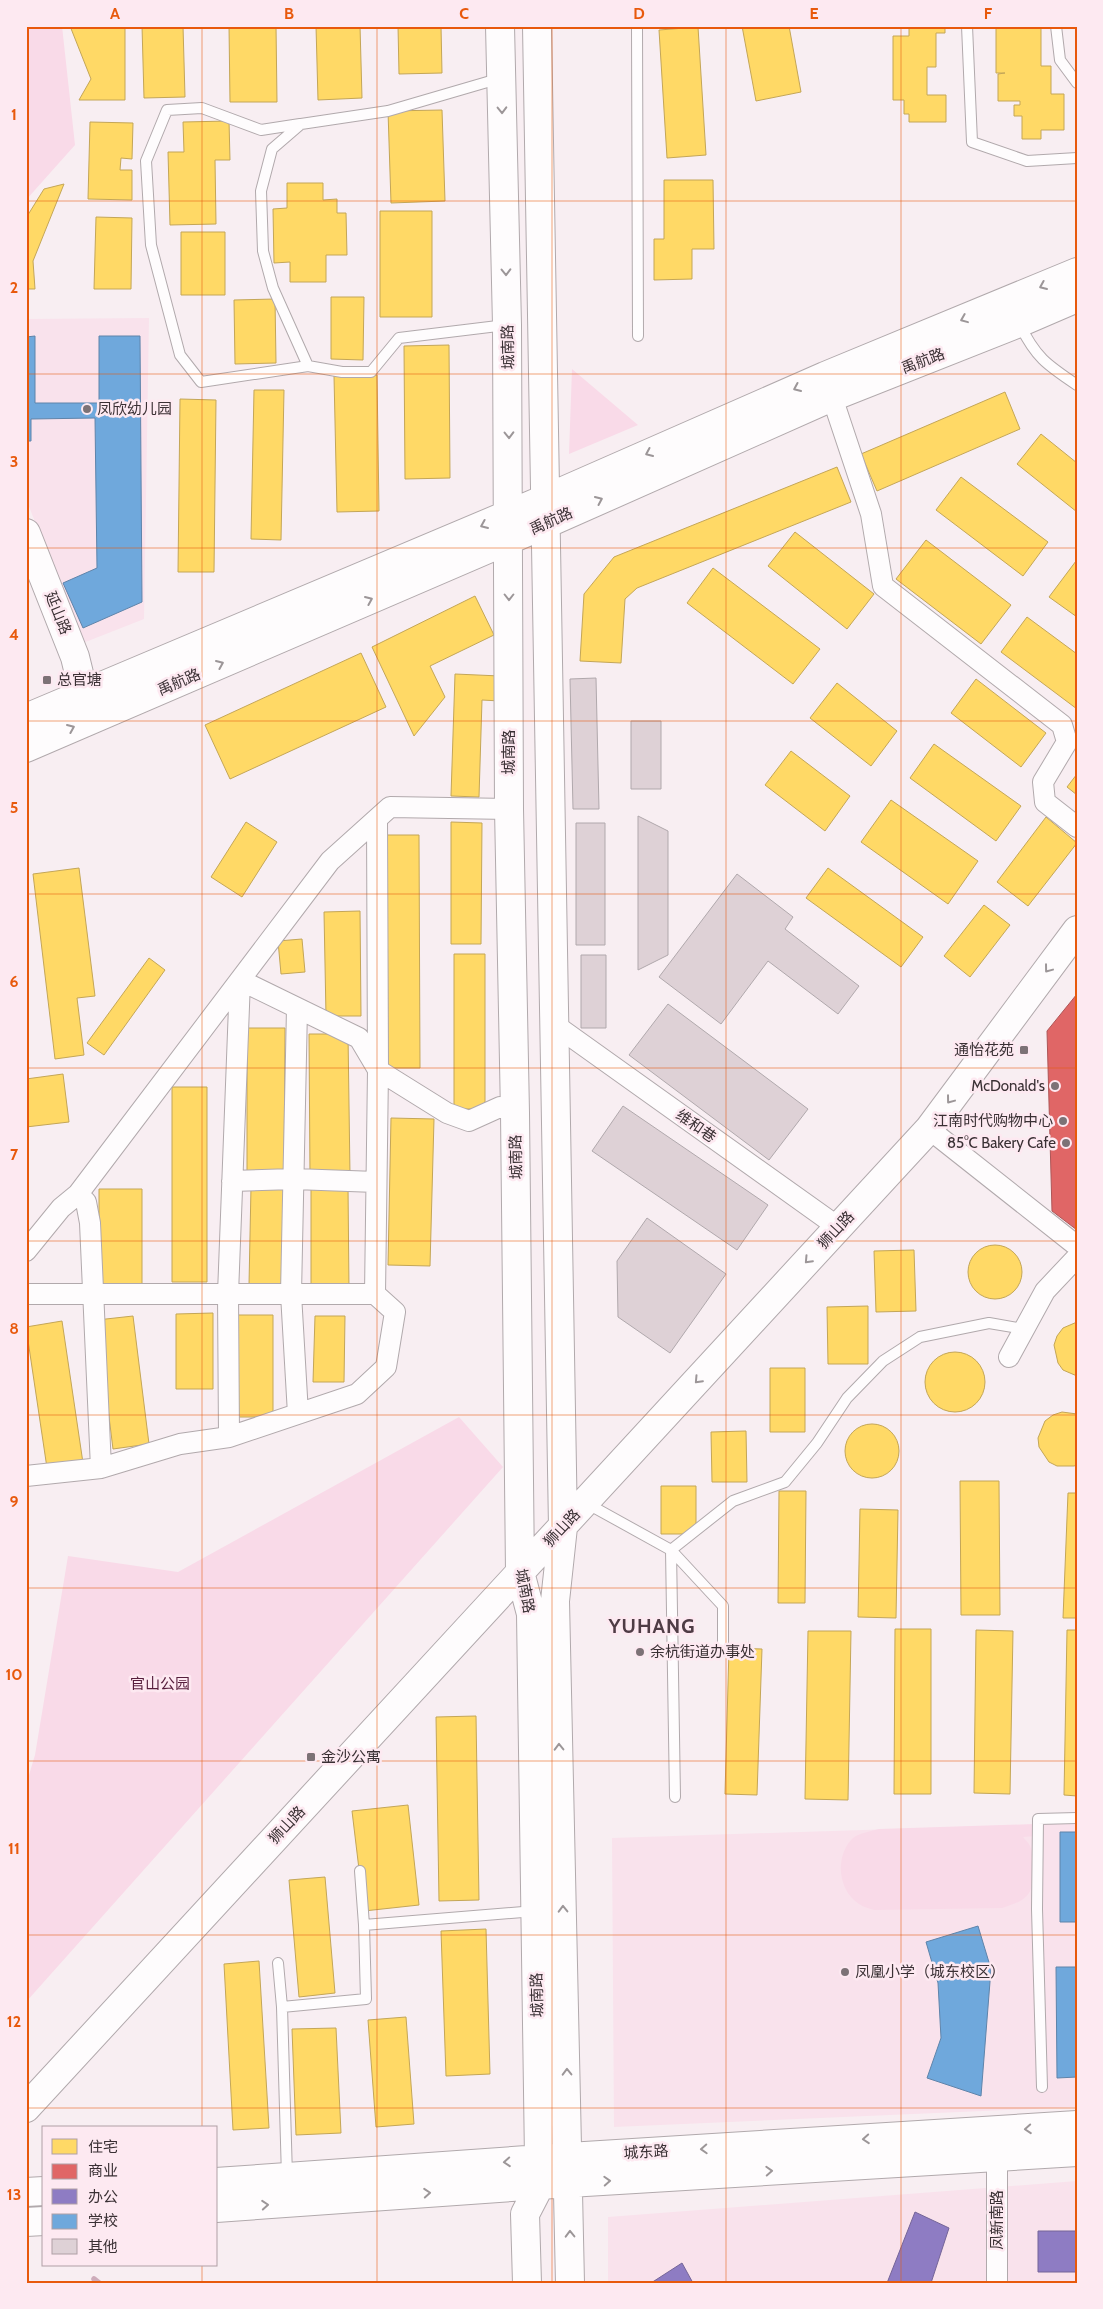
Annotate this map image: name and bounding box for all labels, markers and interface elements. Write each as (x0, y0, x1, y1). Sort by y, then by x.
text: A (110, 4, 120, 23)
text: B (284, 4, 294, 23)
text: C (459, 4, 469, 23)
text: D (633, 4, 645, 23)
text: E (809, 4, 819, 23)
text: F (984, 4, 993, 23)
text: 1 (11, 105, 17, 124)
one-way arrow (497, 106, 508, 114)
one-way arrow (501, 269, 511, 277)
text: 2 (10, 278, 18, 297)
one-way arrow (1039, 280, 1048, 291)
one-way arrow (960, 313, 969, 323)
street label: 城南路 (499, 324, 517, 370)
street label: 禹航路 (899, 345, 947, 377)
one-way arrow (793, 381, 802, 392)
place label: 凤欣幼儿园 (97, 400, 172, 418)
marker: 凤欣幼儿园 (81, 403, 93, 415)
one-way arrow (503, 431, 514, 439)
one-way arrow (645, 447, 654, 458)
text: 3 (10, 452, 18, 471)
one-way arrow (594, 496, 603, 507)
street label: 禹航路 (527, 504, 575, 538)
one-way arrow (480, 519, 489, 529)
street label: 延山路 (41, 589, 75, 637)
one-way arrow (504, 594, 514, 602)
one-way arrow (364, 595, 373, 606)
text: 4 (9, 625, 19, 644)
one-way arrow (215, 660, 224, 671)
street label: 禹航路 (155, 665, 203, 699)
place label: 总官塘 (57, 671, 102, 689)
marker: 总官塘 (41, 674, 53, 686)
one-way arrow (66, 724, 75, 735)
street label: 城南路 (500, 729, 518, 775)
text: 5 (10, 798, 18, 817)
one-way arrow (1045, 963, 1053, 972)
text: 6 (10, 972, 19, 991)
place label: 通怡花苑 (954, 1041, 1014, 1059)
marker: 通怡花苑 (1018, 1044, 1030, 1056)
place label: McDonald's (971, 1077, 1045, 1095)
marker: McDonald's (1049, 1080, 1061, 1092)
one-way arrow (948, 1094, 956, 1103)
street label: 维和巷 (672, 1106, 720, 1146)
place label: 江南时代购物中心 (933, 1112, 1053, 1130)
marker: 江南时代购物中心 (1057, 1115, 1069, 1127)
street label: 城南路 (507, 1134, 525, 1180)
place label: 85°C Bakery Cafe (947, 1134, 1056, 1152)
marker: 85°C Bakery Cafe (1060, 1137, 1072, 1149)
text: 7 (10, 1145, 19, 1164)
street label: 狮山路 (814, 1207, 858, 1253)
one-way arrow (805, 1255, 814, 1264)
text: 8 (9, 1319, 19, 1338)
one-way arrow (695, 1374, 704, 1383)
text: 9 (10, 1492, 19, 1511)
street label: 狮山路 (540, 1505, 584, 1551)
street label: 城南路 (512, 1567, 538, 1615)
district label: YUHANG (608, 1614, 695, 1638)
place label: 余杭街道办事处 (650, 1643, 755, 1661)
marker: 余杭街道办事处 (634, 1646, 646, 1658)
text: 10 (5, 1665, 23, 1684)
park label: 官山公园 (130, 1675, 190, 1693)
one-way arrow (554, 1742, 564, 1750)
place label: 金沙公寓 (321, 1748, 381, 1766)
marker: 金沙公寓 (305, 1751, 317, 1763)
street label: 狮山路 (265, 1802, 309, 1848)
text: 11 (8, 1839, 20, 1858)
one-way arrow (557, 1905, 568, 1913)
place label: 凤凰小学（城东校区） (855, 1963, 1005, 1981)
marker: 凤凰小学（城东校区） (839, 1966, 851, 1978)
street label: 城南路 (528, 1972, 546, 2018)
text: 12 (7, 2012, 21, 2031)
one-way arrow (561, 2067, 572, 2075)
one-way arrow (1024, 2123, 1032, 2134)
legend (42, 2126, 218, 2266)
one-way arrow (862, 2133, 870, 2144)
text: 住宅 (88, 2138, 118, 2156)
street label: 城东路 (623, 2142, 669, 2162)
one-way arrow (699, 2143, 707, 2154)
one-way arrow (502, 2156, 510, 2167)
text: 商业 (88, 2162, 118, 2180)
one-way arrow (765, 2166, 773, 2177)
one-way arrow (603, 2176, 611, 2187)
text: 13 (7, 2185, 21, 2204)
text: 办公 (88, 2188, 118, 2206)
one-way arrow (423, 2188, 431, 2199)
street label: 凤新南路 (988, 2190, 1006, 2250)
one-way arrow (261, 2199, 269, 2210)
text: 学校 (88, 2212, 118, 2230)
one-way arrow (565, 2230, 575, 2238)
text: 其他 (88, 2238, 118, 2256)

